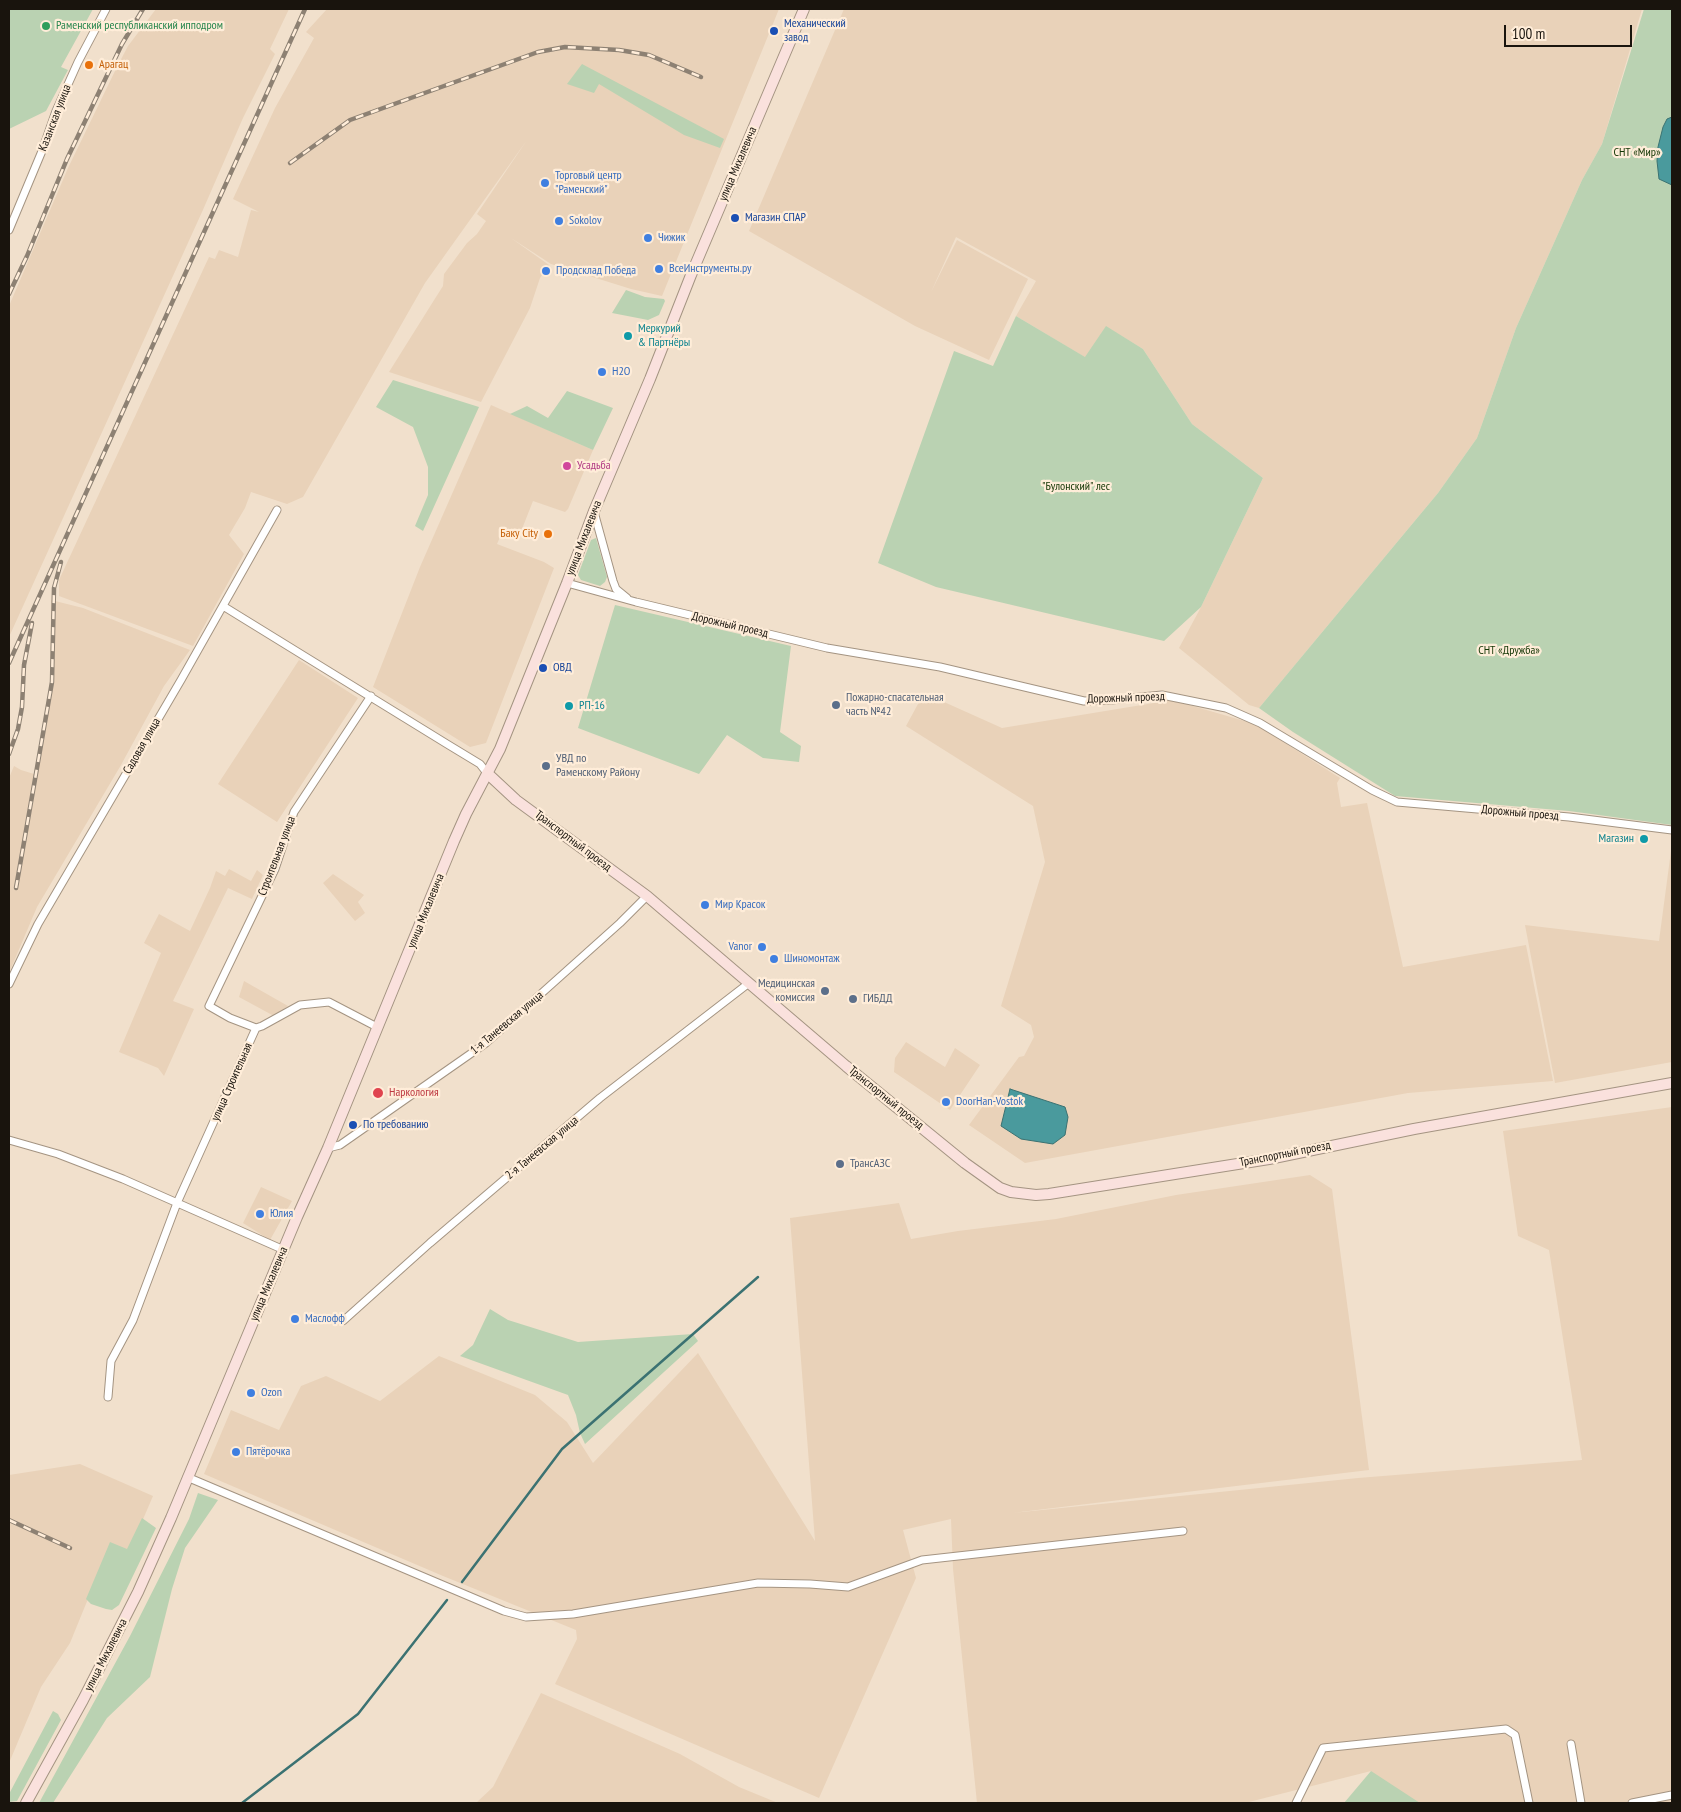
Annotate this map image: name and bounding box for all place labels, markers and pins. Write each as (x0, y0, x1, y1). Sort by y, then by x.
place label: Механический завод (784, 17, 846, 45)
place label: Раменский республиканский ипподром (56, 19, 223, 33)
marker: Раменский республиканский ипподром (40, 20, 52, 32)
marker: Механический завод (768, 25, 780, 37)
place label: Арагац (99, 58, 128, 72)
marker: Арагац (83, 59, 95, 71)
place label: Торговый центр "Раменский" (555, 169, 622, 197)
marker: Торговый центр "Раменский" (539, 177, 551, 189)
place label: Магазин СПАР (745, 211, 806, 225)
marker: Магазин СПАР (729, 212, 741, 224)
place label: Sokolov (569, 214, 602, 228)
marker: Sokolov (553, 215, 565, 227)
place label: Чижик (658, 231, 685, 245)
marker: Чижик (642, 232, 654, 244)
place label: ВсеИнструменты.ру (669, 262, 752, 276)
marker: ВсеИнструменты.ру (653, 263, 665, 275)
place label: Продсклад Победа (556, 264, 636, 278)
marker: Продсклад Победа (540, 265, 552, 277)
place label: Меркурий & Партнёры (638, 322, 690, 350)
marker: Меркурий & Партнёры (622, 330, 634, 342)
place label: H2O (612, 365, 630, 379)
marker: H2O (596, 366, 608, 378)
place label: Усадьба (577, 459, 611, 473)
marker: Усадьба (561, 460, 573, 472)
place label: Баку City (500, 527, 538, 541)
marker: Баку City (542, 528, 554, 540)
place label: ОВД (553, 661, 572, 675)
marker: ОВД (537, 662, 549, 674)
place label: Пожарно-спасательная часть №42 (846, 691, 944, 719)
place label: РП-16 (579, 699, 605, 713)
marker: Пожарно-спасательная часть №42 (830, 699, 842, 711)
marker: РП-16 (563, 700, 575, 712)
place label: УВД по Раменскому Району (556, 752, 640, 780)
marker: УВД по Раменскому Району (540, 760, 552, 772)
place label: Магазин (1599, 832, 1634, 846)
marker: Магазин (1638, 833, 1650, 845)
place label: Мир Красок (715, 898, 766, 912)
marker: Мир Красок (699, 899, 711, 911)
place label: Vanor (728, 940, 752, 954)
marker: Vanor (756, 941, 768, 953)
place label: Шиномонтаж (784, 952, 840, 966)
marker: Шиномонтаж (768, 953, 780, 965)
place label: Медицинская комиссия (758, 977, 815, 1005)
marker: Медицинская комиссия (819, 985, 831, 997)
place label: ГИБДД (863, 992, 892, 1006)
marker: ГИБДД (847, 993, 859, 1005)
marker: Наркология (371, 1086, 385, 1100)
place label: Наркология (389, 1086, 439, 1100)
place label: DoorHan-Vostok (956, 1095, 1023, 1109)
marker: DoorHan-Vostok (940, 1096, 952, 1108)
place label: По требованию (363, 1118, 429, 1132)
marker: По требованию (347, 1119, 359, 1131)
place label: ТрансАЗС (850, 1157, 890, 1171)
marker: ТрансАЗС (834, 1158, 846, 1170)
place label: Юлия (270, 1207, 293, 1221)
marker: Юлия (254, 1208, 266, 1220)
place label: Маслофф (305, 1312, 345, 1326)
marker: Маслофф (289, 1313, 301, 1325)
place label: Ozon (261, 1386, 282, 1400)
marker: Ozon (245, 1387, 257, 1399)
place label: Пятёрочка (246, 1445, 290, 1459)
marker: Пятёрочка (230, 1446, 242, 1458)

